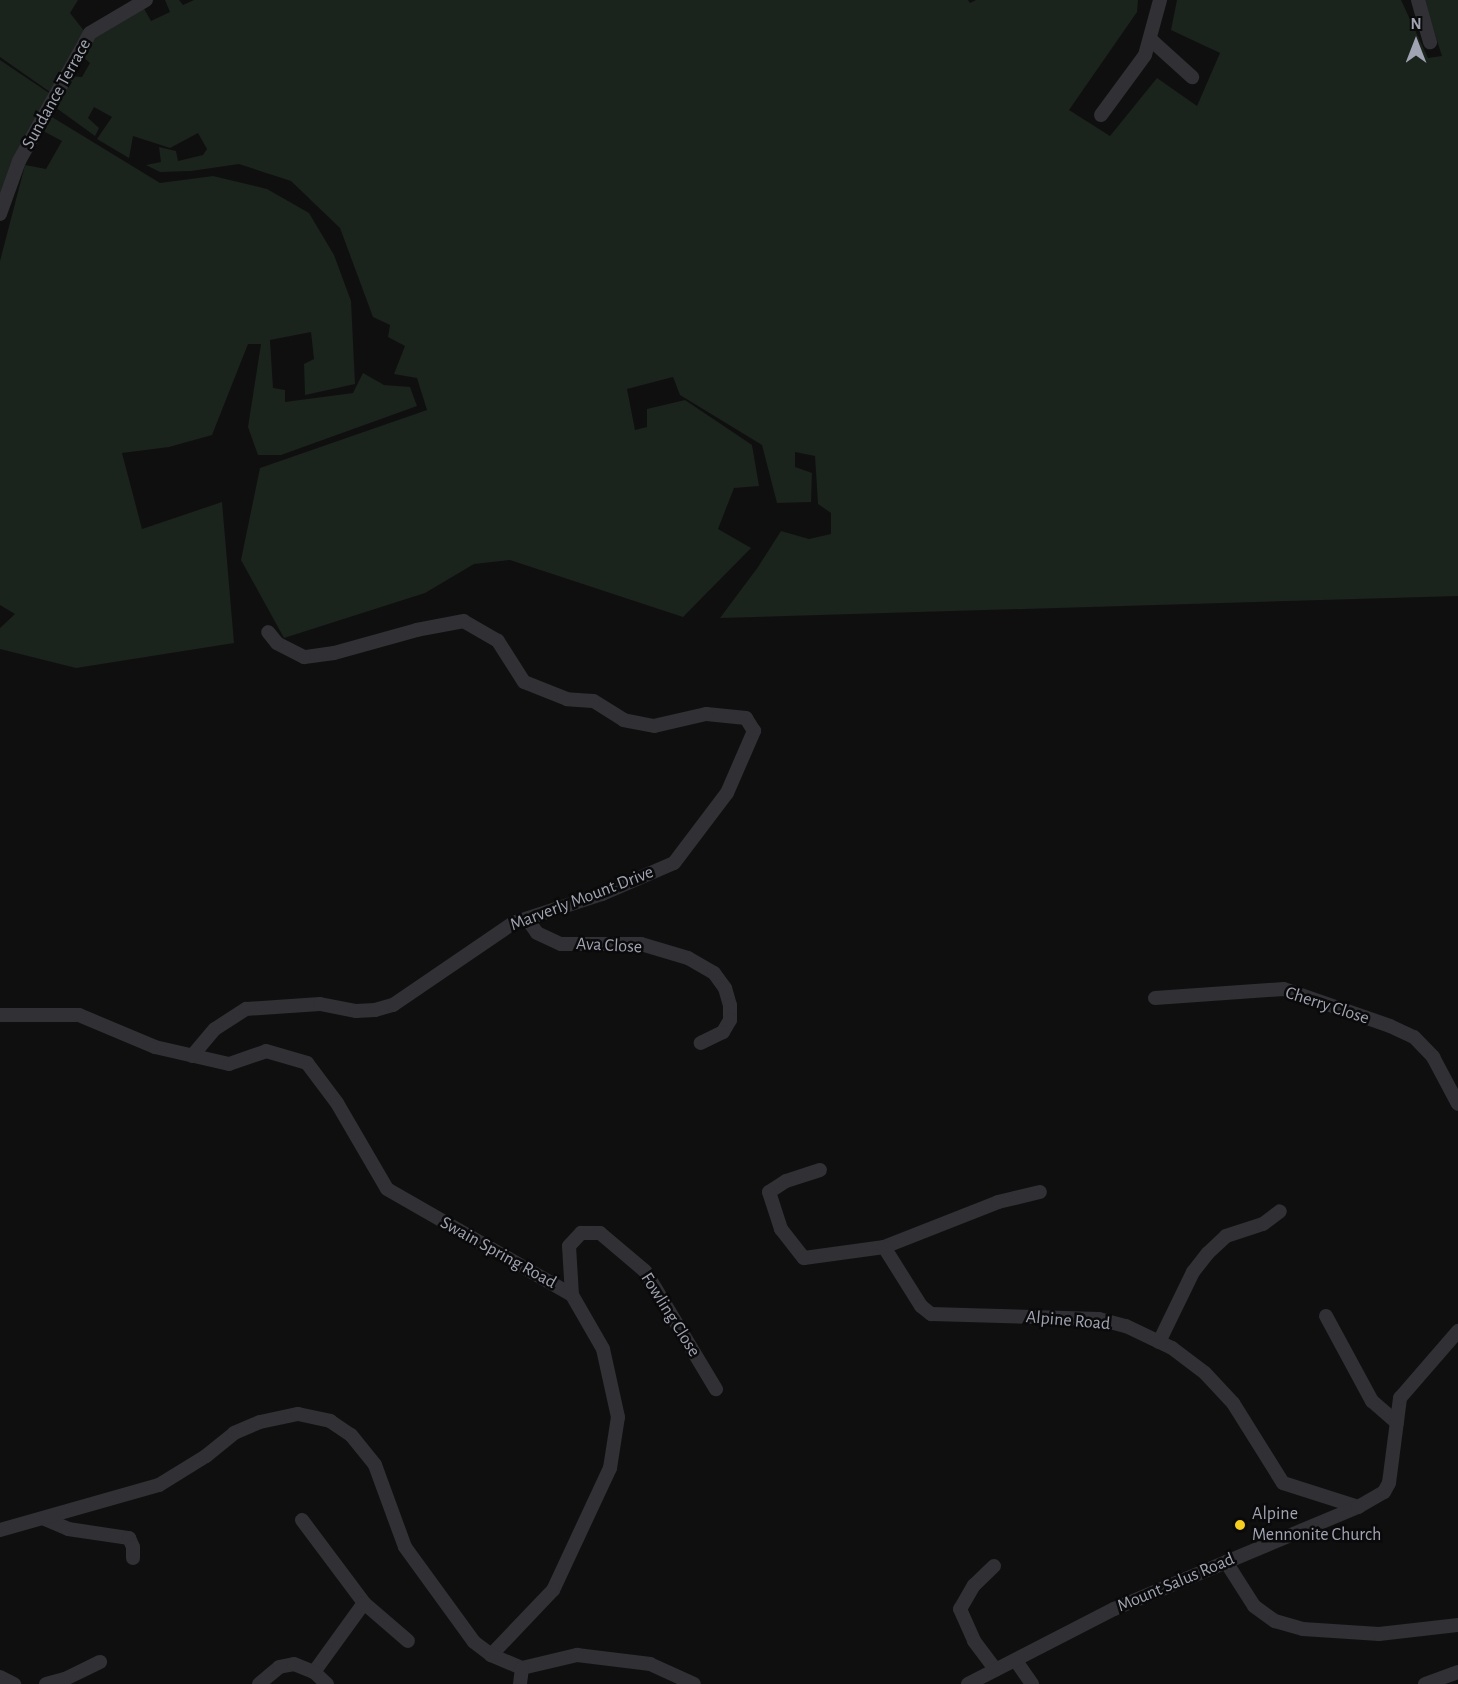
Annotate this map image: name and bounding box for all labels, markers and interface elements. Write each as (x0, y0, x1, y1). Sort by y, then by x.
north arrow (1386, 12, 1446, 72)
text: N (1410, 16, 1422, 32)
street label: Sundance Terrace (18, 35, 96, 153)
street label: Marverly Mount Drive (507, 862, 657, 936)
street label: Ava Close (575, 933, 643, 959)
street label: Cherry Close (1282, 982, 1372, 1030)
street label: Swain Spring Road (436, 1212, 560, 1294)
street label: Fowling Close (636, 1269, 704, 1361)
street label: Alpine Road (1025, 1307, 1111, 1335)
place label: Alpine Mennonite Church (1252, 1504, 1381, 1546)
marker: Alpine Mennonite Church (1233, 1518, 1247, 1532)
street label: Mount Salus Road (1114, 1549, 1238, 1617)

